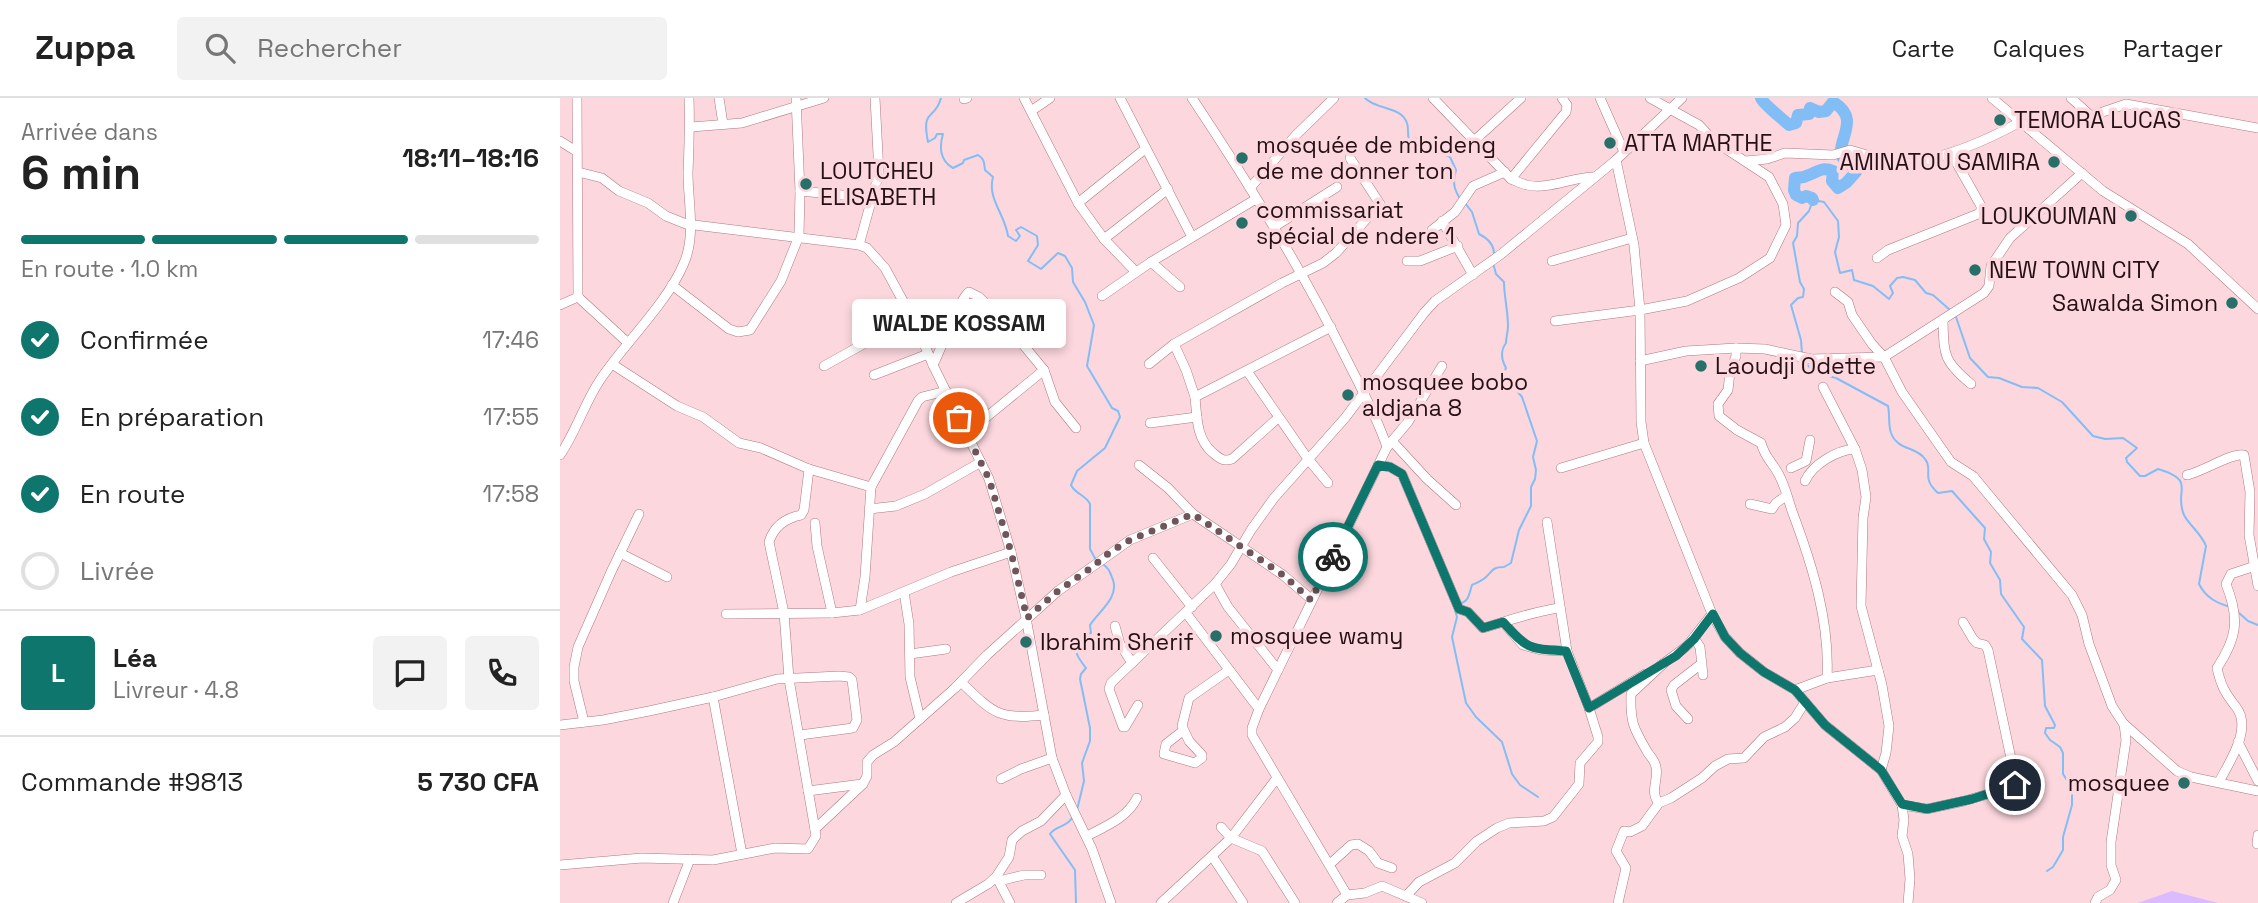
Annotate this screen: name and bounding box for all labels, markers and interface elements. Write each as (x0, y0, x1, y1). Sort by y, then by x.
search box (177, 17, 667, 80)
text: Zuppa (35, 27, 135, 69)
icon: search (201, 29, 239, 67)
text: Rechercher (257, 31, 402, 65)
text: Carte (1892, 33, 1955, 64)
text: Calques (1993, 33, 2085, 64)
text: Partager (2123, 33, 2223, 64)
place label: TEMORA LUCAS (2014, 105, 2181, 135)
marker: TEMORA LUCAS (1992, 112, 2008, 128)
text: Arrivée dans (21, 117, 158, 147)
place label: ATTA MARTHE (1624, 128, 1772, 158)
place label: mosquée de mbideng de me donner ton (1256, 130, 1496, 186)
marker: ATTA MARTHE (1602, 135, 1618, 151)
text: 18:11–18:16 (402, 141, 539, 175)
text: 6 min (21, 144, 141, 202)
place label: AMINATOU SAMIRA (1840, 147, 2040, 177)
marker: mosquée de mbideng de me donner ton (1234, 150, 1250, 166)
marker: AMINATOU SAMIRA (2046, 154, 2062, 170)
place label: LOUTCHEU ELISABETH (820, 156, 936, 212)
marker: LOUTCHEU ELISABETH (798, 176, 814, 192)
place label: commissariat spécial de ndere 1 (1256, 195, 1455, 251)
place label: LOUKOUMAN (1980, 201, 2117, 231)
marker: LOUKOUMAN (2123, 208, 2139, 224)
marker: commissariat spécial de ndere 1 (1234, 215, 1250, 231)
text: En route · 1.0 km (21, 254, 198, 284)
place label: NEW TOWN CITY (1989, 255, 2160, 285)
marker: NEW TOWN CITY (1967, 262, 1983, 278)
place label: Sawalda Simon (2052, 288, 2218, 318)
marker: Sawalda Simon (2224, 295, 2240, 311)
callout: WALDE KOSSAM (852, 299, 1066, 348)
text: WALDE KOSSAM (872, 308, 1046, 338)
icon: check (21, 321, 59, 359)
text: Confirmée (80, 323, 209, 357)
text: 17:46 (482, 325, 539, 355)
place label: Laoudji Odette (1715, 351, 1876, 381)
marker: Laoudji Odette (1693, 358, 1709, 374)
place label: mosquee bobo aldjana 8 (1362, 367, 1528, 423)
marker: mosquee bobo aldjana 8 (1340, 387, 1356, 403)
pin (929, 388, 989, 448)
icon: check (21, 398, 59, 436)
icon: bag (940, 399, 978, 437)
text: En préparation (80, 400, 264, 434)
text: 17:55 (483, 402, 539, 432)
icon: check (21, 475, 59, 513)
text: En route (80, 477, 185, 511)
text: 17:58 (482, 479, 539, 509)
courier (1298, 522, 1368, 592)
icon: bike (1314, 538, 1352, 576)
text: Livrée (80, 554, 155, 588)
place label: mosquee wamy (1230, 621, 1403, 651)
place label: Ibrahim Sherif (1040, 627, 1194, 657)
marker: mosquee wamy (1208, 628, 1224, 644)
marker: Ibrahim Sherif (1018, 634, 1034, 650)
button: chat (373, 636, 447, 710)
button: phone (465, 636, 539, 710)
text: Léa (113, 641, 157, 675)
text: L (51, 656, 65, 690)
text: Livreur · 4.8 (113, 675, 239, 705)
pin (1985, 755, 2045, 815)
text: Commande #9813 (21, 765, 243, 799)
text: 5 730 CFA (417, 765, 539, 799)
icon: home (1996, 766, 2034, 804)
place label: mosquee (2068, 768, 2170, 798)
marker: mosquee (2176, 775, 2192, 791)

